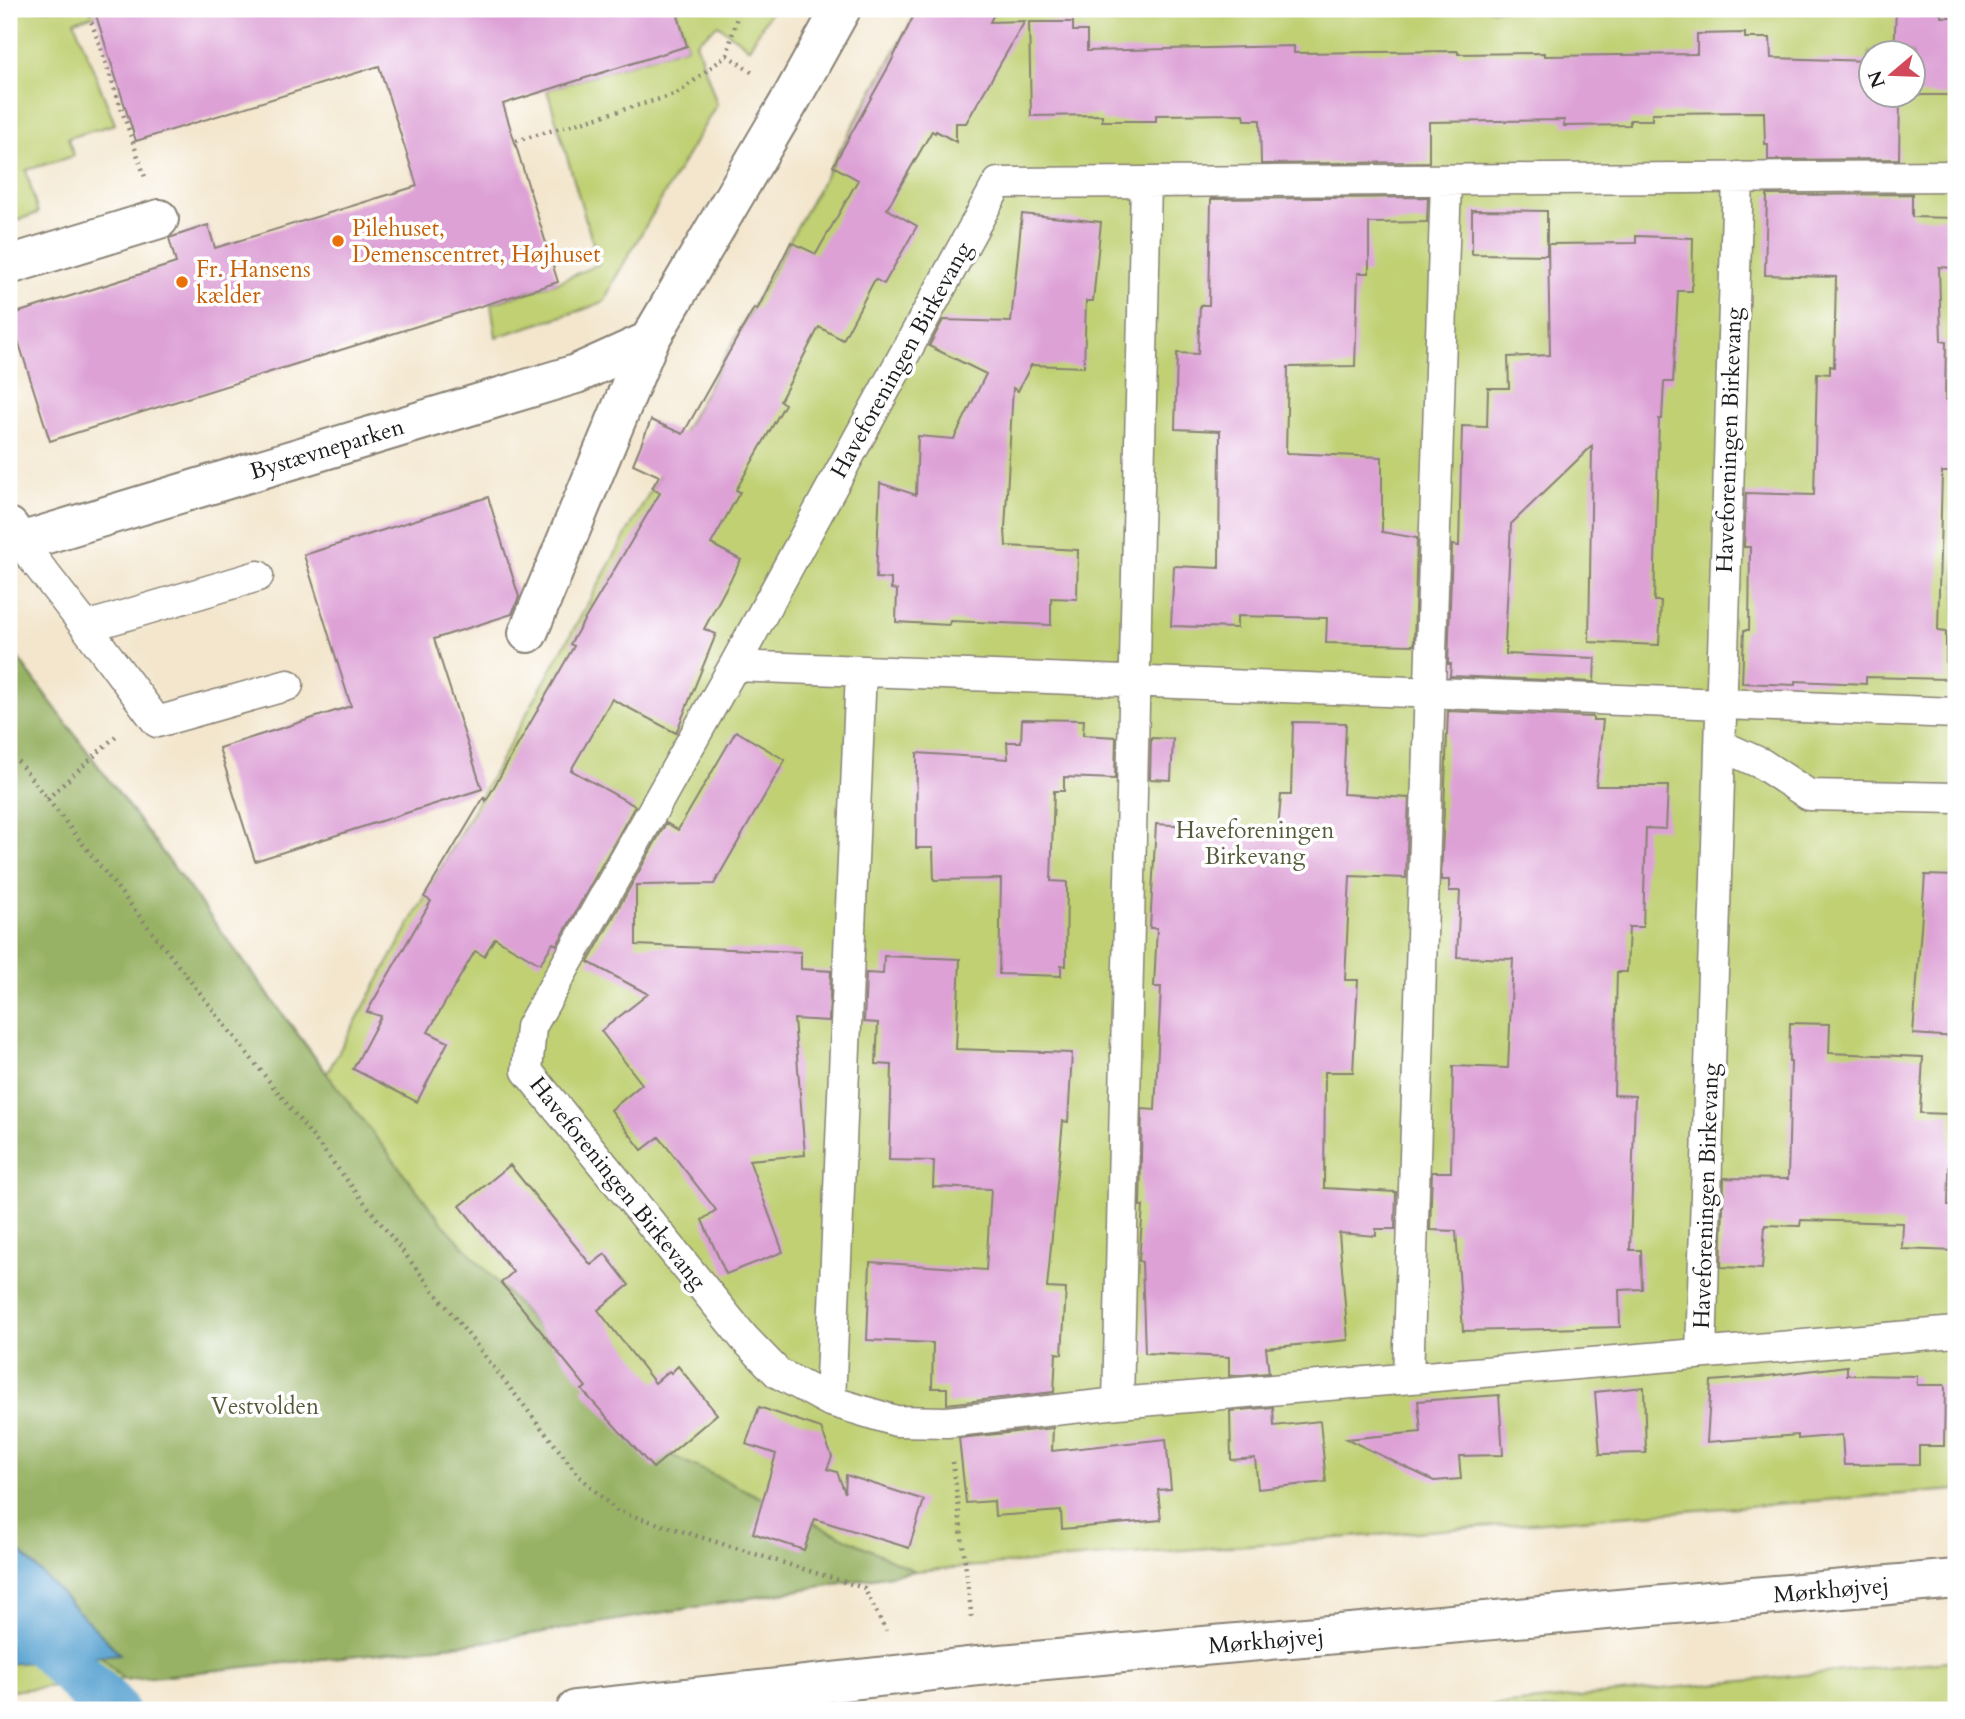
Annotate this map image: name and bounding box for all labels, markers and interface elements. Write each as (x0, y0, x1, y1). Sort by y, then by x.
north arrow (1856, 38, 1926, 108)
text: N (1862, 67, 1892, 91)
place label: Pilehuset, Demenscentret, Højhuset (352, 213, 601, 270)
marker: Pilehuset, Demenscentret, Højhuset (330, 233, 346, 249)
street label: Haveforeningen Birkevang (823, 236, 979, 484)
place label: Fr. Hansens kælder (196, 254, 311, 311)
marker: Fr. Hansens kælder (174, 274, 190, 290)
street label: Haveforeningen Birkevang (1709, 307, 1749, 573)
street label: Bystævneparken (246, 411, 408, 487)
park label: Haveforeningen Birkevang (1176, 815, 1334, 872)
street label: Haveforeningen Birkevang (1686, 1063, 1726, 1329)
street label: Haveforeningen Birkevang (522, 1070, 714, 1296)
park label: Vestvolden (211, 1391, 319, 1422)
street label: Mørkhøjvej (1772, 1570, 1890, 1610)
street label: Mørkhøjvej (1207, 1621, 1325, 1661)

